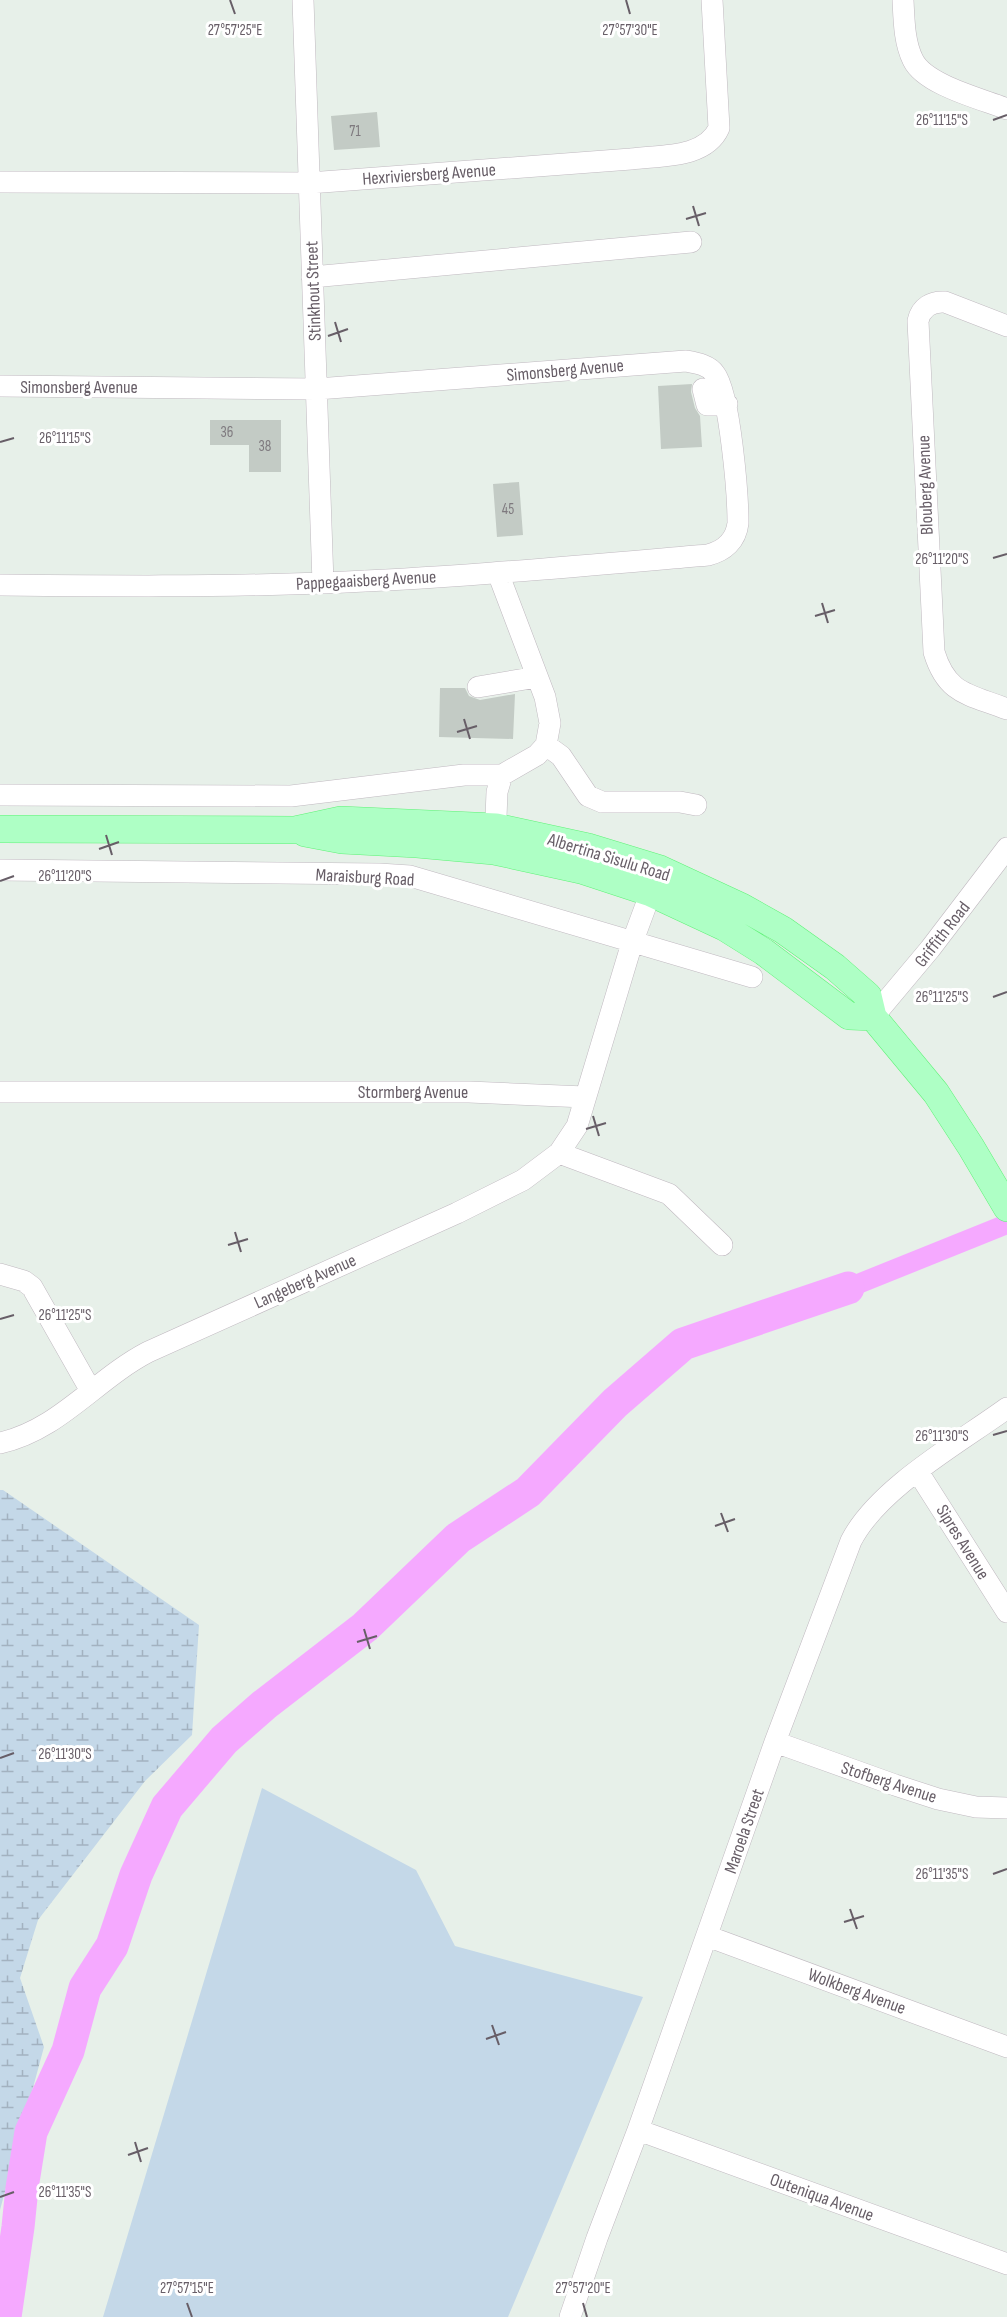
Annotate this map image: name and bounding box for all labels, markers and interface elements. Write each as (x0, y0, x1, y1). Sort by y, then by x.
text: 27°57'25"E (208, 21, 262, 40)
text: 27°57'30"E (602, 21, 658, 40)
text: 26°11'15"S (916, 111, 968, 130)
house number: 71 (349, 122, 361, 141)
street label: Hexriviersberg Avenue (362, 159, 497, 190)
street label: Stinkhout Street (301, 240, 326, 341)
street label: Simonsberg Avenue (506, 355, 625, 386)
street label: Simonsberg Avenue (20, 377, 138, 398)
house number: 36 (221, 423, 233, 442)
text: 26°11'15"S (39, 429, 91, 448)
street label: Blouberg Avenue (913, 435, 938, 535)
house number: 38 (259, 437, 271, 456)
house number: 45 (502, 500, 514, 519)
text: 26°11'20"S (915, 550, 969, 569)
street label: Pappegaaisberg Avenue (295, 566, 437, 595)
street label: Albertina Sisulu Road (544, 829, 672, 886)
street label: Maraisburg Road (315, 864, 415, 891)
text: 26°11'20"S (38, 867, 92, 886)
street label: Griffith Road (910, 897, 974, 971)
text: 26°11'25"S (916, 988, 968, 1007)
street label: Stormberg Avenue (358, 1082, 468, 1103)
street label: Langeberg Avenue (251, 1250, 359, 1313)
text: 26°11'25"S (39, 1306, 91, 1325)
text: 26°11'30"S (915, 1427, 969, 1446)
street label: Sipres Avenue (931, 1501, 994, 1583)
text: 26°11'30"S (38, 1745, 92, 1764)
street label: Stofberg Avenue (838, 1757, 939, 1808)
street label: Maroela Street (720, 1786, 769, 1876)
text: 26°11'35"S (916, 1865, 968, 1884)
street label: Wolkberg Avenue (805, 1964, 909, 2019)
street label: Outeniqua Avenue (767, 2169, 877, 2226)
text: 26°11'35"S (39, 2183, 91, 2202)
text: 27°57'15"E (160, 2279, 214, 2298)
text: 27°57'20"E (555, 2279, 611, 2298)

